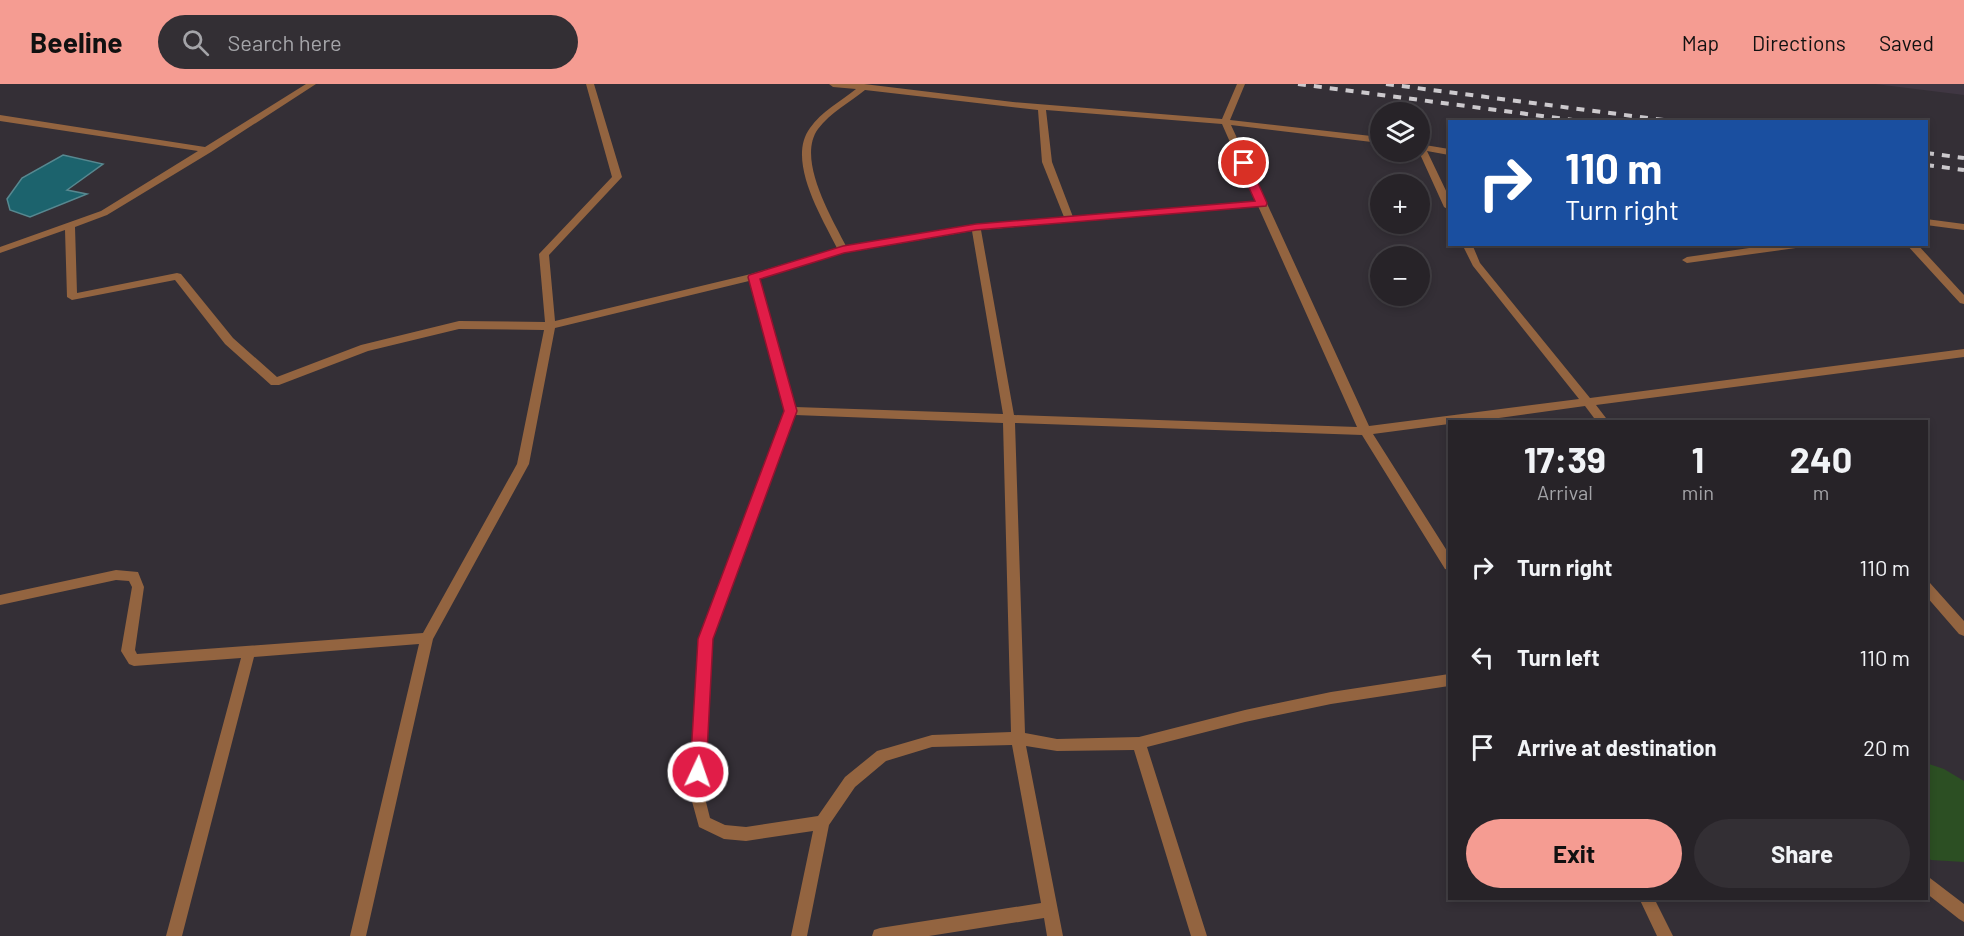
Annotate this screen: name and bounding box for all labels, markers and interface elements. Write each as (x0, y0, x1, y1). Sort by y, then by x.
search box (158, 15, 578, 69)
text: Beeline (30, 25, 122, 59)
icon: search (179, 26, 212, 59)
text: Search here (227, 29, 342, 55)
text: Map (1682, 30, 1719, 55)
text: Directions (1752, 30, 1846, 55)
text: Saved (1879, 30, 1934, 55)
map controls (1370, 102, 1430, 306)
button: layers (1370, 102, 1430, 162)
pin (1218, 137, 1269, 188)
text: 110 m (1565, 142, 1662, 192)
icon: right (1466, 144, 1544, 222)
icon: arrive (1227, 146, 1260, 179)
button: + (1370, 174, 1430, 234)
text: Turn right (1565, 193, 1679, 225)
button: − (1370, 246, 1430, 306)
text: 17:39 (1524, 437, 1606, 480)
text: 1 (1692, 437, 1704, 480)
text: 240 (1790, 437, 1852, 480)
text: Arrival (1537, 480, 1593, 504)
text: min (1682, 480, 1714, 504)
text: m (1813, 480, 1829, 504)
icon: right (1466, 551, 1499, 584)
text: Turn right (1517, 554, 1612, 580)
text: 110 m (1860, 554, 1910, 580)
icon: left (1466, 641, 1499, 674)
text: Turn left (1517, 644, 1600, 670)
text: 110 m (1860, 644, 1910, 670)
icon: arrive (1466, 731, 1499, 764)
text: Arrive at destination (1517, 734, 1716, 760)
text: 20 m (1863, 734, 1910, 760)
position arrow (666, 740, 730, 804)
button: Exit (1466, 819, 1682, 888)
button: Share (1694, 819, 1910, 888)

